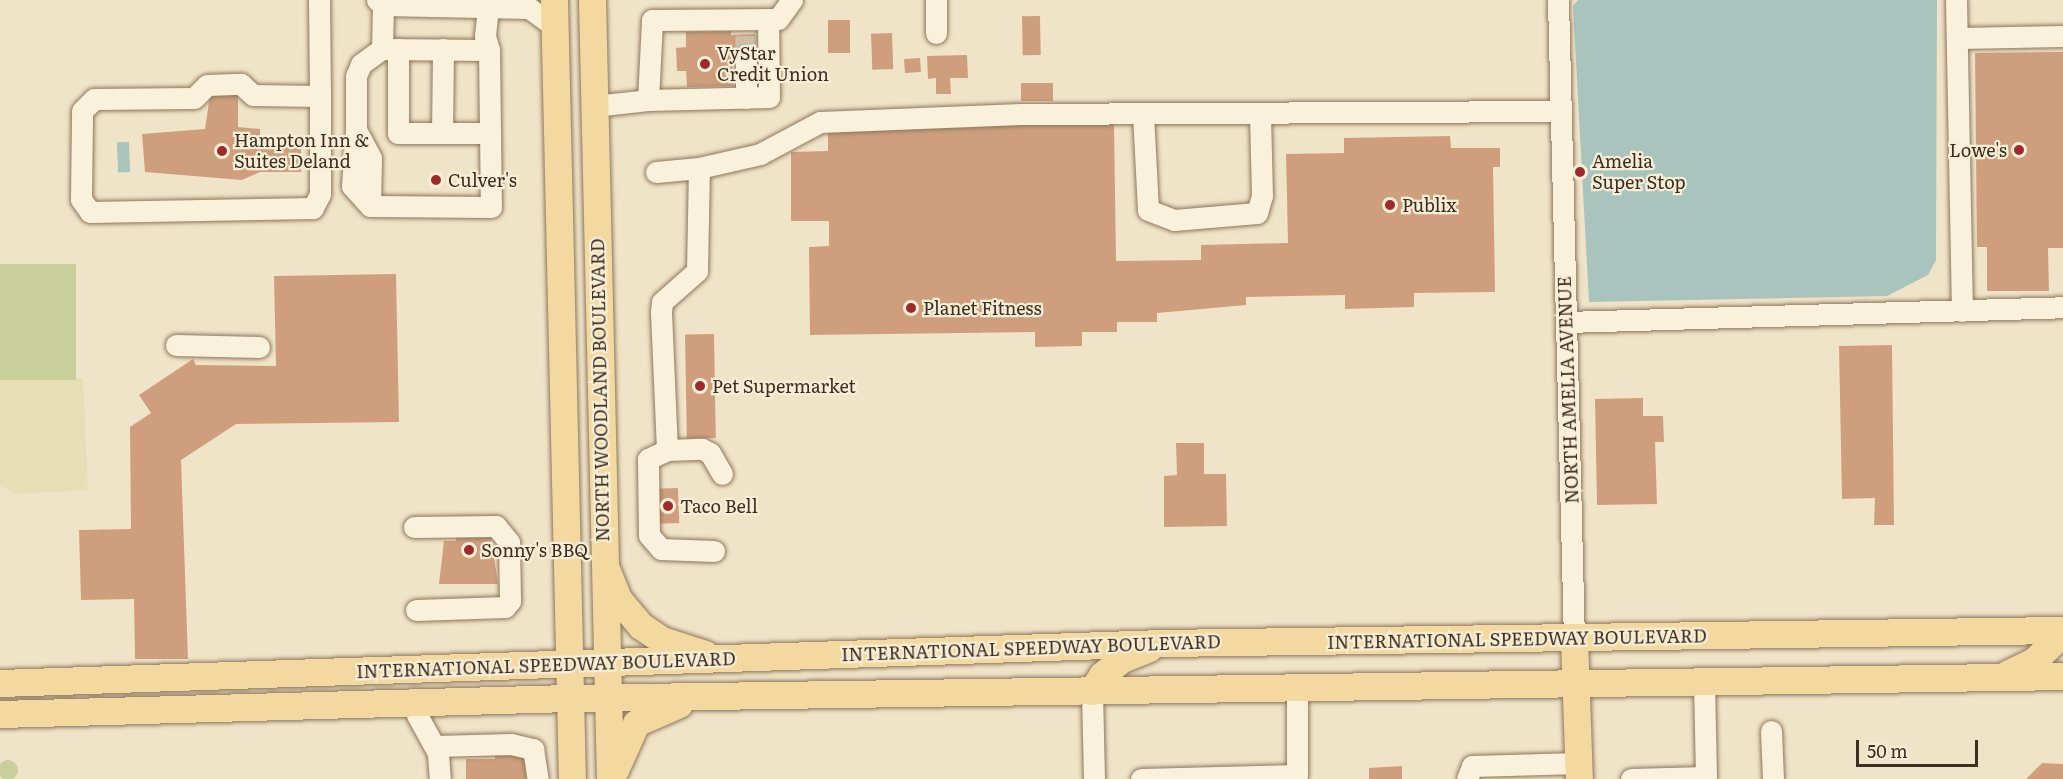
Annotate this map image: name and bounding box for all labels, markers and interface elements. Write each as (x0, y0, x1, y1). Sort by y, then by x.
place label: VyStar Credit Union (717, 43, 829, 86)
marker: VyStar Credit Union (698, 57, 712, 71)
place label: Hampton Inn & Suites Deland (234, 130, 369, 172)
place label: Lowe's (1949, 139, 2007, 161)
marker: Lowe's (2012, 143, 2026, 157)
marker: Hampton Inn & Suites Deland (215, 144, 229, 158)
place label: Amelia Super Stop (1592, 151, 1686, 194)
marker: Amelia Super Stop (1573, 165, 1587, 179)
place label: Culver's (448, 169, 517, 191)
marker: Culver's (429, 173, 443, 187)
place label: Publix (1402, 194, 1457, 216)
marker: Publix (1383, 198, 1397, 212)
street label: NORTH WOODLAND BOULEVARD (587, 238, 613, 542)
street label: NORTH AMELIA AVENUE (1553, 276, 1583, 504)
place label: Planet Fitness (923, 297, 1042, 319)
marker: Planet Fitness (904, 301, 918, 315)
place label: Pet Supermarket (712, 375, 856, 397)
marker: Pet Supermarket (693, 379, 707, 393)
place label: Taco Bell (680, 495, 758, 517)
marker: Taco Bell (661, 499, 675, 513)
place label: Sonny's BBQ (481, 539, 588, 561)
marker: Sonny's BBQ (462, 543, 476, 557)
street label: INTERNATIONAL SPEEDWAY BOULEVARD (1327, 625, 1707, 653)
street label: INTERNATIONAL SPEEDWAY BOULEVARD (841, 631, 1221, 665)
street label: INTERNATIONAL SPEEDWAY BOULEVARD (356, 648, 736, 682)
scale bar (1859, 728, 1980, 766)
text: 50 m (1867, 737, 1908, 764)

